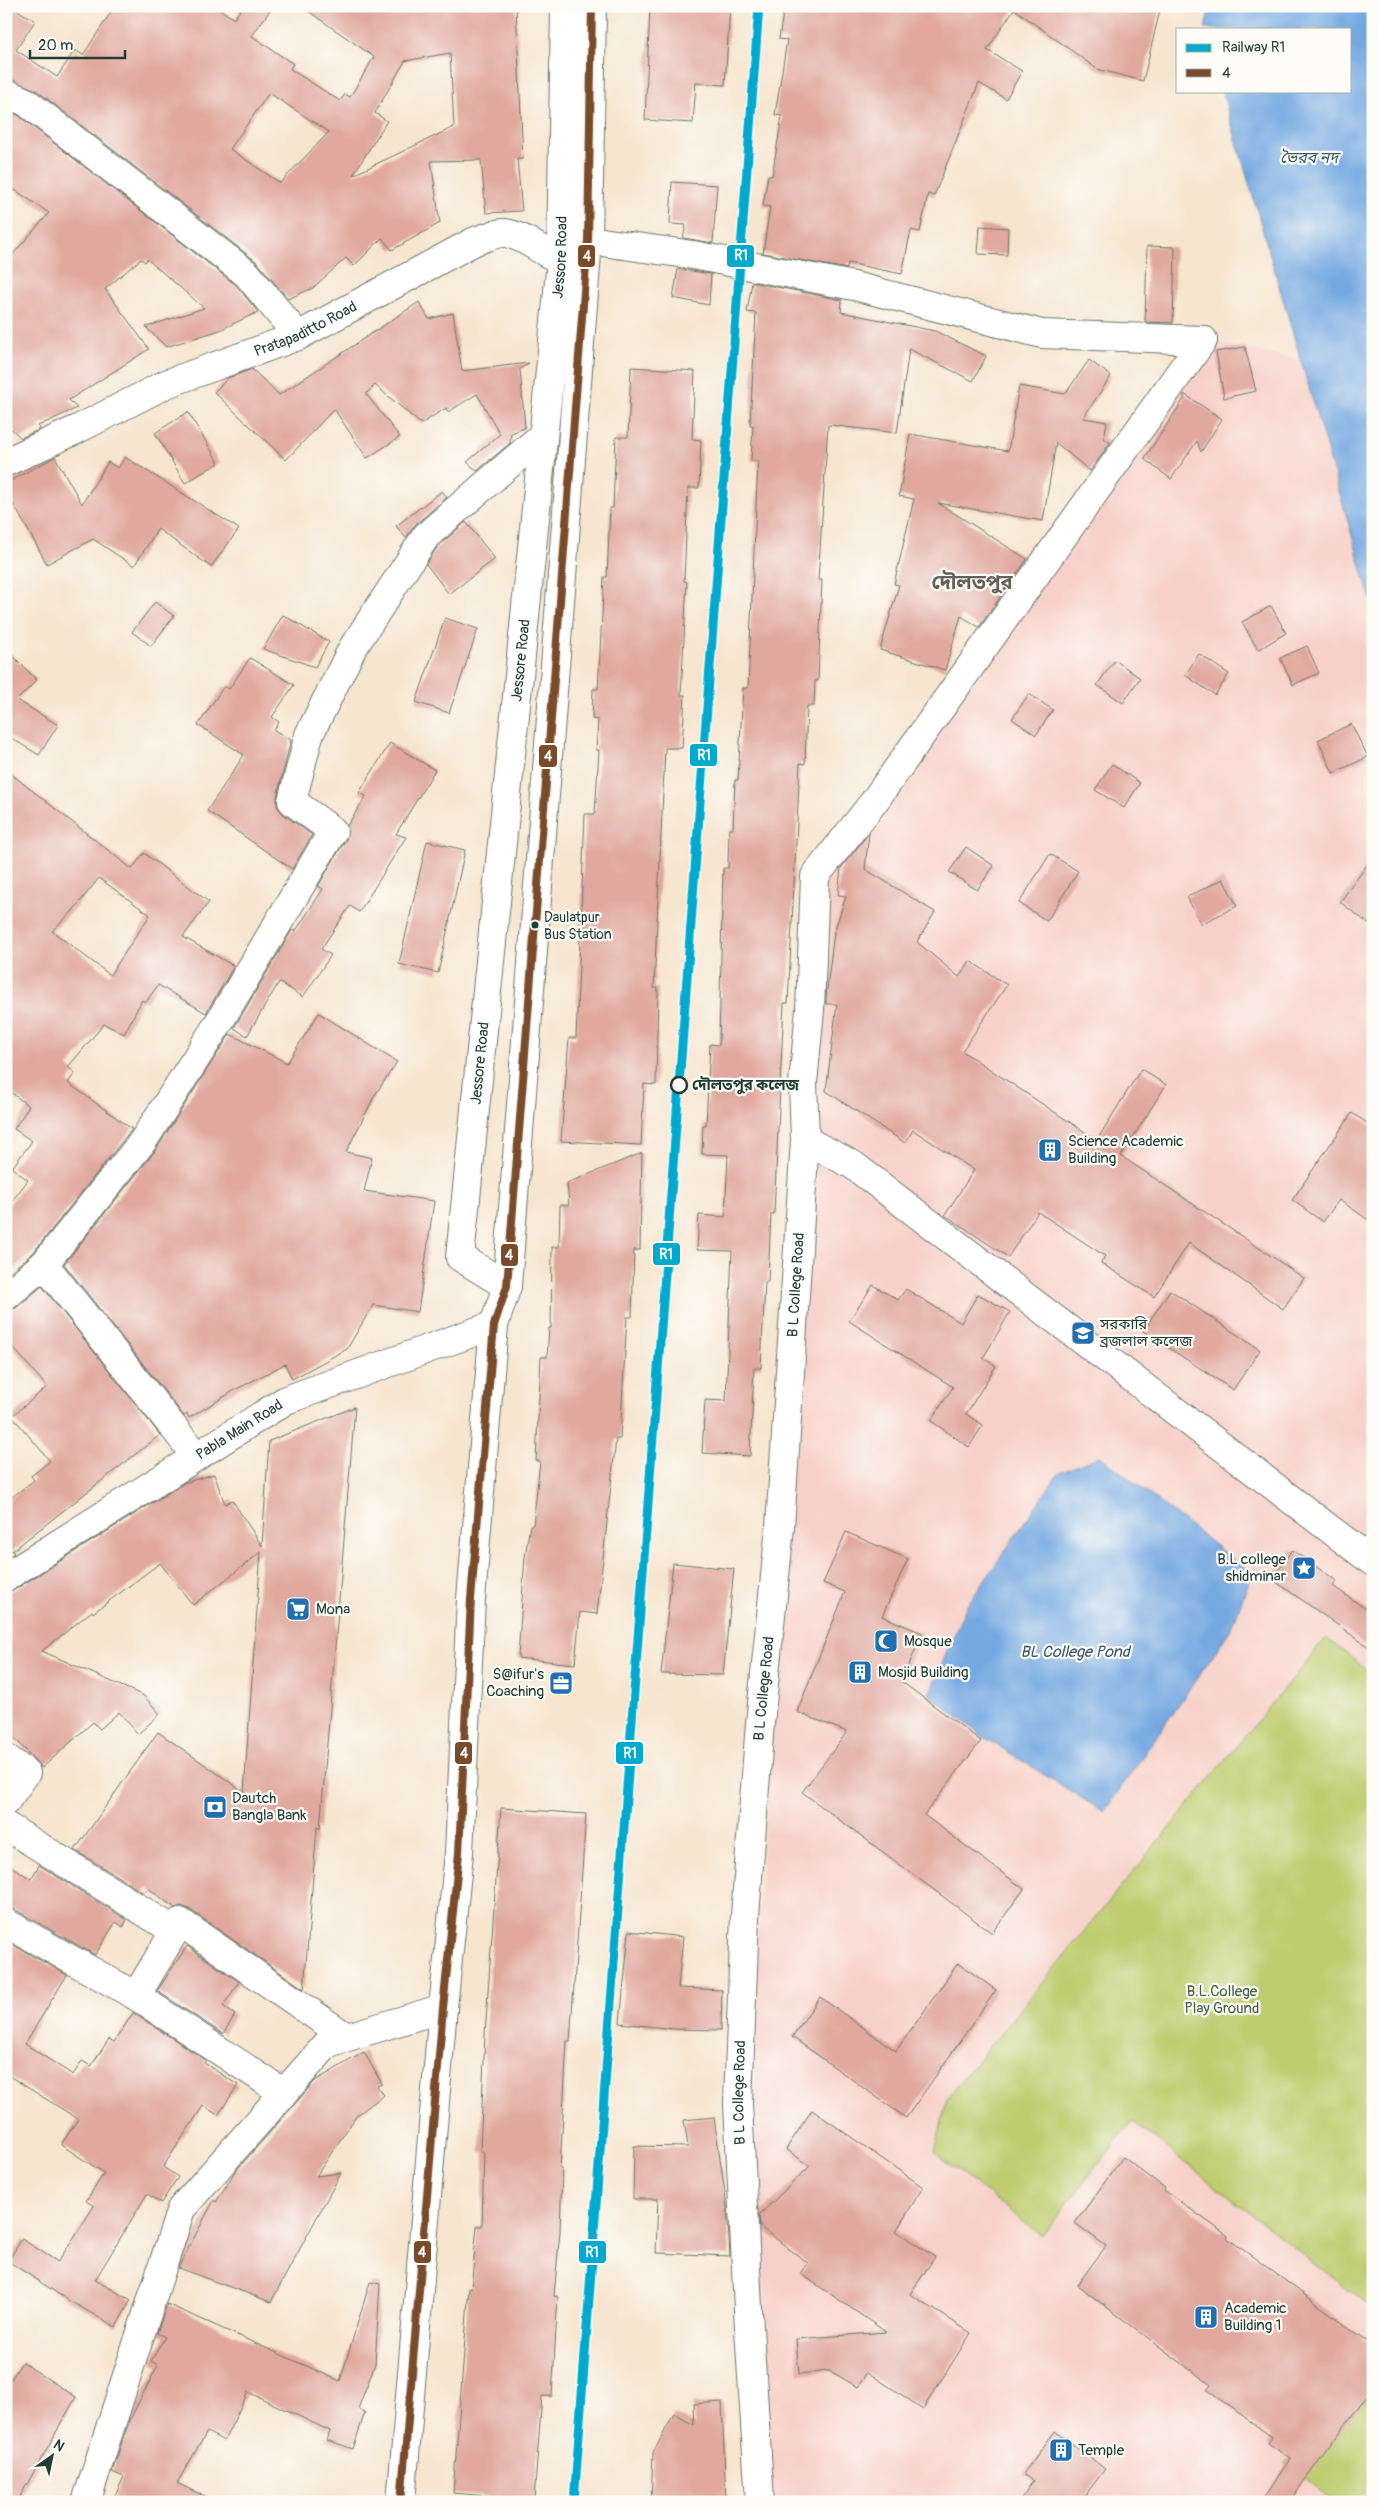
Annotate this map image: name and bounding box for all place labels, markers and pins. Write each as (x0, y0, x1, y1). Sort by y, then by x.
place label: Daulatpur Bus Station (544, 909, 612, 943)
marker: Daulatpur Bus Station (530, 920, 540, 930)
marker: দৌলতপুর কলেজ (670, 1076, 688, 1094)
place label: দৌলতপুর কলেজ (692, 1076, 800, 1095)
place label: Science Academic Building (1068, 1132, 1184, 1168)
building icon: Science Academic Building (1037, 1137, 1063, 1163)
place label: সরকারি ব্রজলাল কলেজ (1099, 1315, 1193, 1351)
school or university icon: সরকারি ব্রজলাল কলেজ (1070, 1320, 1096, 1346)
place label: B.L college shidminar (1217, 1550, 1287, 1586)
place icon: B.L college shidminar (1291, 1555, 1317, 1581)
supermarket icon: Mona (285, 1596, 311, 1622)
place label: Mona (316, 1600, 350, 1619)
mosque icon: Mosque (873, 1628, 899, 1654)
place label: Mosque (904, 1632, 952, 1651)
building icon: Mosjid Building (847, 1659, 873, 1685)
place label: Mosjid Building (878, 1663, 968, 1682)
place label: S@ifur's Coaching (486, 1665, 544, 1701)
office icon: S@ifur's Coaching (548, 1670, 574, 1696)
place label: Dautch Bangla Bank (232, 1789, 307, 1825)
bank icon: Dautch Bangla Bank (202, 1794, 228, 1820)
place label: Academic Building 1 (1224, 2299, 1287, 2335)
building icon: Academic Building 1 (1193, 2304, 1219, 2330)
building icon: Temple (1048, 2437, 1074, 2463)
place label: Temple (1078, 2441, 1125, 2460)

